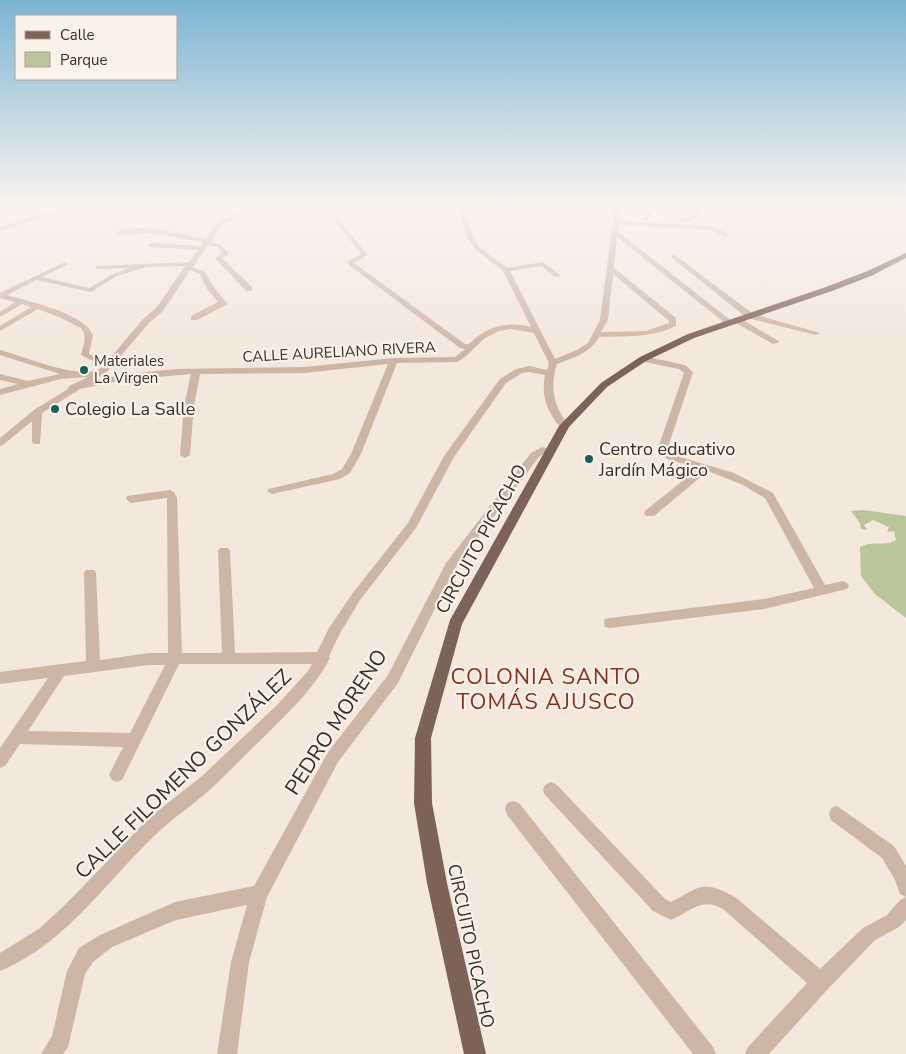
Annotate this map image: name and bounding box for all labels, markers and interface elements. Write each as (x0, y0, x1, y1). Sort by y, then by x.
legend (15, 15, 178, 80)
text: Calle (60, 25, 95, 45)
text: Parque (60, 50, 108, 70)
street label: CALLE AURELIANO RIVERA (242, 337, 436, 367)
place label: Materiales La Virgen (94, 351, 164, 388)
marker: Materiales La Virgen (78, 364, 90, 376)
place label: Colegio La Salle (65, 397, 195, 421)
marker: Colegio La Salle (49, 403, 61, 415)
place label: Centro educativo Jardín Mágico (598, 437, 735, 482)
marker: Centro educativo Jardín Mágico (583, 453, 595, 465)
street label: CIRCUITO PICACHO (430, 460, 532, 618)
street label: PEDRO MORENO (278, 644, 394, 800)
district label: COLONIA SANTO TOMÁS AJUSCO (451, 662, 641, 717)
street label: CALLE FILOMENO GONZÁLEZ (69, 663, 297, 885)
street label: CIRCUITO PICACHO (442, 862, 500, 1030)

